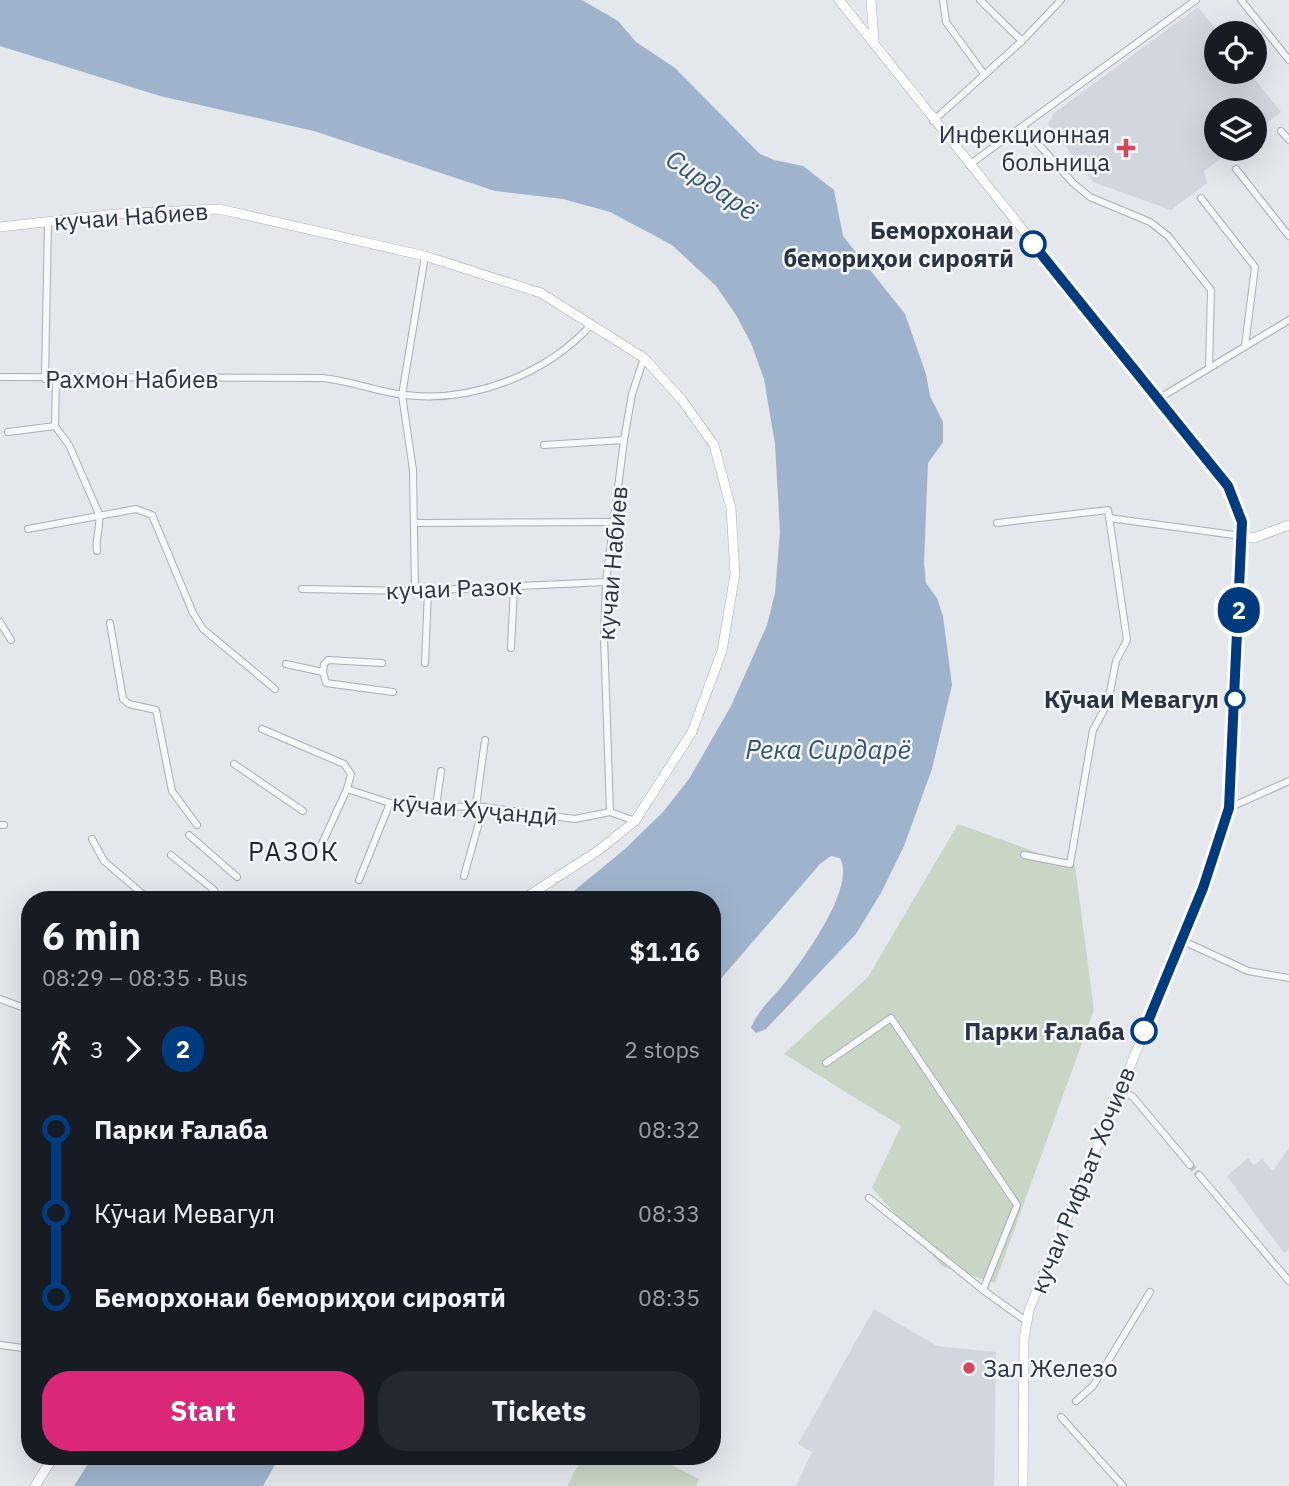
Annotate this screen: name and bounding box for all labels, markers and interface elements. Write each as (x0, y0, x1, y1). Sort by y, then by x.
map controls (1204, 21, 1267, 161)
button: locate (1204, 21, 1267, 84)
button: layers (1204, 98, 1267, 161)
place label: Инфекционная больница (939, 118, 1110, 178)
marker: Инфекционная больница (1116, 138, 1136, 158)
water label: Сирдарё (660, 141, 764, 227)
street label: кучаи Набиев (53, 195, 209, 237)
place label: Беморхонаи бемориҳои сироятӣ (783, 214, 1014, 274)
marker: Беморхонаи бемориҳои сироятӣ (1020, 231, 1046, 257)
street label: Рахмон Набиев (45, 363, 219, 395)
street label: кучаи Набиев (589, 484, 635, 642)
street label: кучаи Разок (385, 570, 523, 606)
line badge: 2 (1216, 587, 1262, 633)
text: 2 (1232, 594, 1246, 626)
place label: Кӯчаи Мевагул (1044, 683, 1219, 715)
marker: Кӯчаи Мевагул (1225, 689, 1245, 709)
water label: Река Сирдарё (745, 732, 911, 766)
street label: кӯчаи Хуҷандӣ (391, 786, 559, 832)
district label: РАЗОК (248, 834, 340, 868)
text: 6 min (42, 911, 141, 960)
text: $1.16 (630, 934, 700, 968)
text: 08:29 – 08:35 · Bus (42, 962, 248, 992)
place label: Парки Ғалаба (964, 1015, 1125, 1047)
marker: Парки Ғалаба (1131, 1018, 1157, 1044)
icon: walk (42, 1030, 80, 1068)
icon: forward (114, 1030, 152, 1068)
text: 2 (176, 1033, 190, 1065)
text: 3 (90, 1034, 104, 1064)
text: 2 stops (624, 1034, 700, 1064)
street label: кучаи Рифъат Хочиев (1022, 1062, 1142, 1298)
text: Парки Ғалаба (94, 1112, 268, 1146)
text: 08:32 (638, 1114, 700, 1144)
text: Кӯчаи Мевагул (94, 1196, 275, 1230)
text: 08:33 (638, 1198, 700, 1228)
text: Беморхонаи бемориҳои сироятӣ (94, 1280, 506, 1314)
text: 08:35 (638, 1282, 700, 1312)
place label: Зал Железо (983, 1352, 1118, 1384)
marker: Зал Железо (961, 1360, 977, 1376)
button: Start (42, 1371, 364, 1451)
button: Tickets (378, 1371, 700, 1451)

